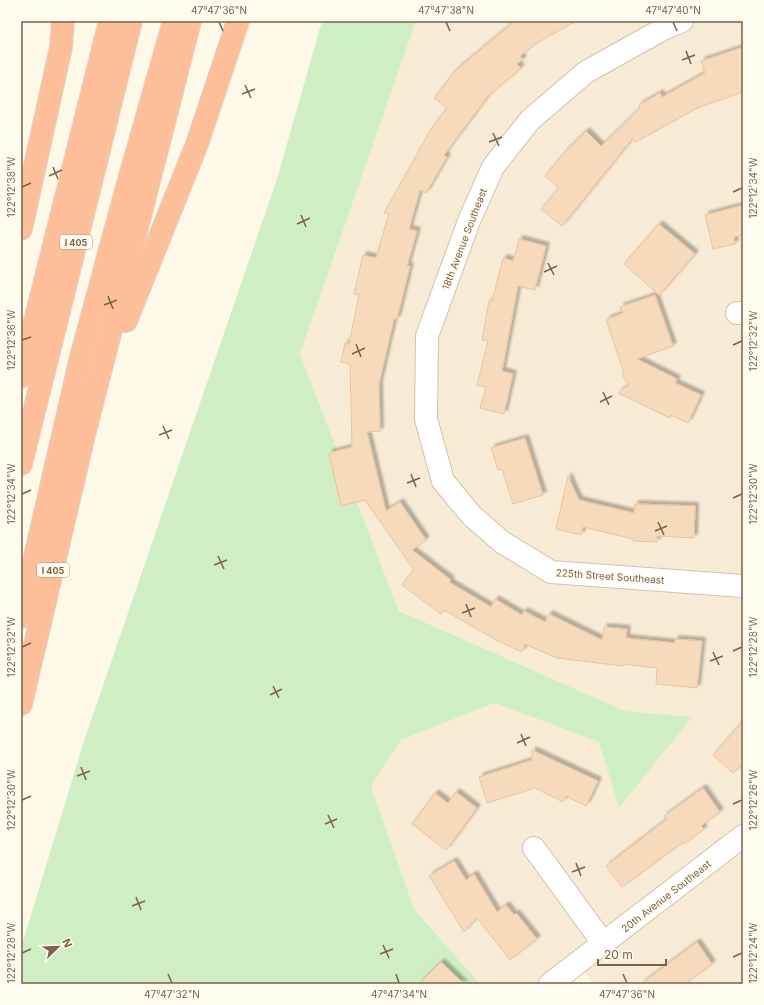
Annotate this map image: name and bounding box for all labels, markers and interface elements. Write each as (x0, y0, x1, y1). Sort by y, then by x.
text: 47°47'36"N (191, 4, 247, 16)
text: 47°47'38"N (418, 4, 474, 16)
text: 47°47'40"N (645, 4, 701, 16)
text: 122°12'38"W (5, 156, 17, 217)
text: 122°12'34"W (747, 157, 759, 219)
street label: 18th Avenue Southeast (439, 186, 489, 291)
road number: I 405 (60, 235, 92, 249)
text: 122°12'36"W (5, 309, 17, 370)
text: 122°12'32"W (747, 310, 759, 371)
text: 122°12'34"W (5, 463, 17, 525)
text: 122°12'30"W (747, 463, 759, 524)
road number: I 405 (37, 563, 69, 577)
street label: 225th Street Southeast (555, 566, 665, 586)
text: 122°12'32"W (5, 616, 17, 677)
text: 122°12'28"W (747, 616, 759, 677)
text: 122°12'30"W (5, 769, 17, 830)
text: 122°12'26"W (747, 769, 759, 830)
street label: 20th Avenue Southeast (619, 857, 714, 935)
text: 122°12'28"W (5, 922, 17, 983)
text: 122°12'24"W (747, 922, 759, 983)
north arrow (38, 927, 78, 967)
text: N (59, 936, 75, 950)
scale bar (598, 941, 666, 967)
text: 20 m (604, 947, 633, 962)
text: 47°47'32"N (144, 988, 200, 1000)
text: 47°47'34"N (371, 988, 427, 1000)
text: 47°47'36"N (599, 988, 655, 1000)

